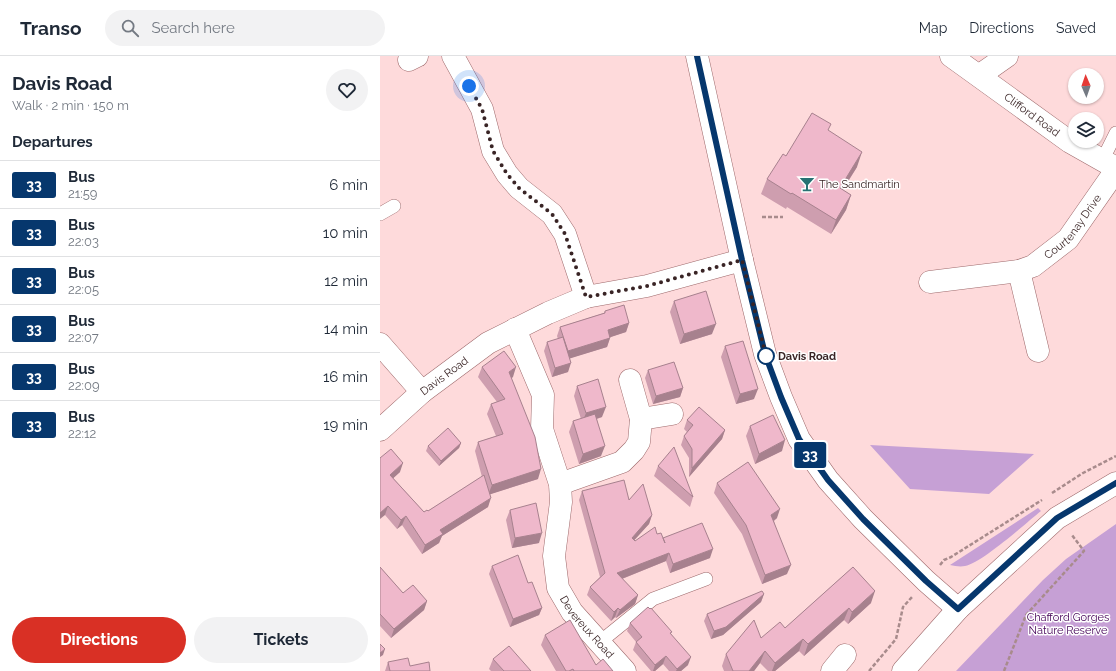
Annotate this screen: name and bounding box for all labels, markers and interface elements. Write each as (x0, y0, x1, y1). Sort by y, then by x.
search box (105, 10, 385, 46)
text: Transo (20, 17, 81, 39)
icon: search (119, 17, 141, 39)
text: Search here (151, 19, 235, 37)
text: Map (919, 20, 947, 36)
text: Directions (969, 20, 1034, 36)
text: Saved (1056, 20, 1096, 36)
north arrow (1068, 68, 1104, 104)
map controls (1068, 68, 1104, 148)
button: heart (326, 69, 368, 111)
text: Davis Road (12, 72, 112, 94)
your location (459, 76, 479, 96)
street label: Clifford Road (1002, 90, 1063, 139)
text: Walk · 2 min · 150 m (12, 98, 129, 113)
button: layers (1068, 112, 1104, 148)
text: Departures (12, 133, 93, 151)
text: Bus (68, 168, 95, 186)
bar icon: The Sandmartin (798, 175, 816, 193)
text: 6 min (329, 176, 368, 194)
text: 33 (26, 177, 42, 193)
place label: The Sandmartin (819, 178, 900, 191)
text: 21:59 (68, 186, 97, 201)
street label: Courtenay Drive (1041, 191, 1104, 262)
text: Bus (68, 216, 95, 234)
text: 10 min (323, 224, 368, 242)
text: 33 (26, 225, 42, 241)
text: 22:03 (68, 234, 99, 249)
text: Bus (68, 264, 95, 282)
text: 12 min (324, 272, 368, 290)
text: 33 (26, 273, 42, 289)
text: 22:05 (68, 282, 99, 297)
text: Bus (68, 312, 95, 330)
text: 14 min (324, 320, 368, 338)
text: 33 (26, 321, 42, 337)
text: 22:07 (68, 330, 99, 345)
marker: Davis Road (757, 347, 775, 365)
place label: Davis Road (778, 350, 836, 363)
street label: Davis Road (417, 354, 471, 398)
text: Bus (68, 360, 95, 378)
text: 16 min (323, 368, 368, 386)
text: 33 (26, 369, 42, 385)
text: 22:09 (68, 378, 100, 393)
text: Bus (68, 408, 95, 426)
text: 19 min (323, 416, 368, 434)
text: 33 (26, 417, 42, 433)
text: 22:12 (68, 426, 96, 441)
line badge: 33 (792, 442, 828, 468)
text: 33 (802, 447, 818, 463)
street label: Devereux Road (557, 593, 617, 661)
park label: Chafford Gorges Nature Reserve (1027, 611, 1109, 637)
button: Directions (12, 617, 186, 663)
button: Tickets (194, 617, 368, 663)

